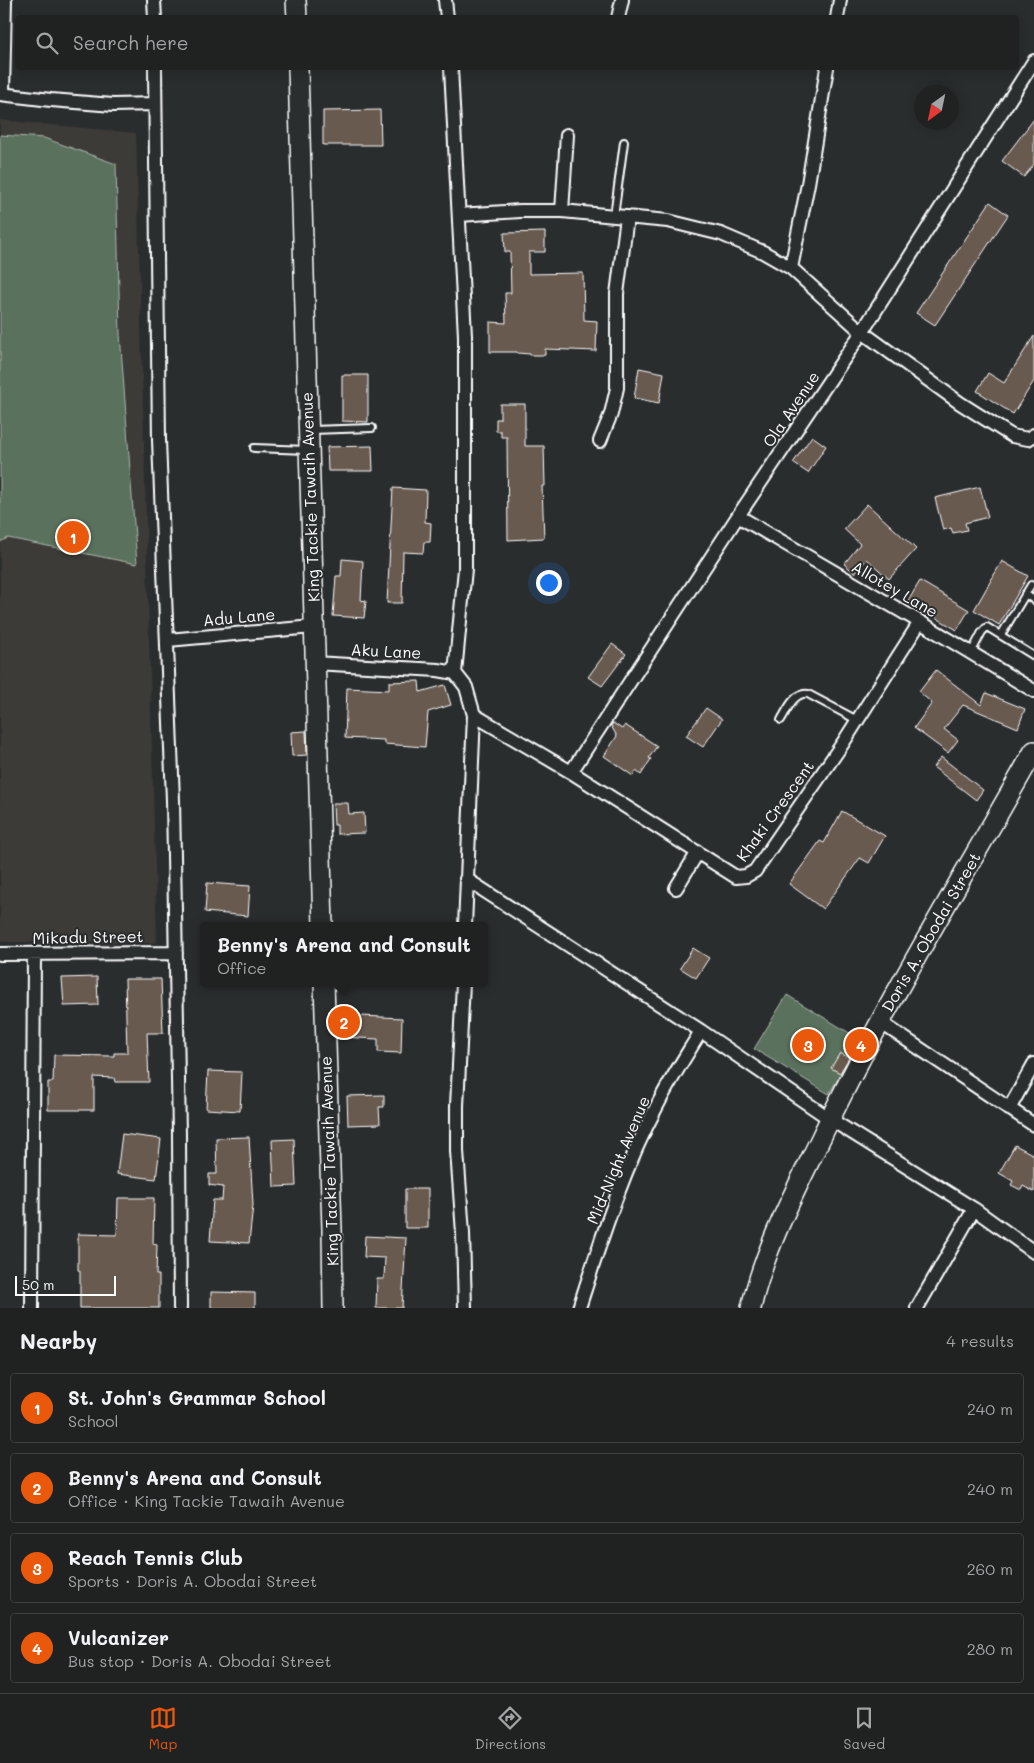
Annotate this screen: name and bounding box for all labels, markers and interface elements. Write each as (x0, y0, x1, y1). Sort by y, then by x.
search box (15, 15, 1019, 70)
icon: search (33, 29, 61, 57)
text: Search here (73, 30, 189, 55)
north arrow (914, 85, 959, 130)
street label: Ola Avenue (758, 367, 824, 451)
street label: King Tackie Tawaih Avenue (295, 392, 324, 602)
pin: 1 (57, 518, 89, 556)
street label: Allotey Lane (848, 555, 942, 622)
your location (536, 570, 562, 596)
street label: Adu Lane (202, 603, 276, 630)
street label: Aku Lane (350, 638, 422, 663)
street label: Khaki Crescent (731, 756, 818, 865)
street label: Doris A. Obodai Street (876, 848, 985, 1015)
popup (200, 922, 488, 987)
street label: Mikadu Street (32, 925, 144, 948)
text: Benny's Arena and Consult (217, 932, 471, 957)
text: Office (217, 957, 267, 978)
pin: 2 (328, 1003, 360, 1041)
pin: 3 (792, 1026, 824, 1064)
pin: 4 (845, 1026, 877, 1064)
street label: King Tackie Tawaih Avenue (314, 1056, 343, 1266)
street label: Mid-Night Avenue (581, 1093, 654, 1227)
scale bar (15, 1273, 116, 1296)
text: 50 m (22, 1275, 54, 1294)
text: Nearby (20, 1327, 97, 1354)
text: 4 results (946, 1330, 1014, 1351)
text: St. John's Grammar School (68, 1385, 326, 1410)
text: 1 (33, 1398, 41, 1419)
text: 240 m (967, 1398, 1013, 1419)
text: School (68, 1410, 118, 1431)
text: Benny's Arena and Consult (68, 1465, 322, 1490)
text: 2 (33, 1478, 41, 1499)
text: 240 m (967, 1478, 1013, 1499)
text: Office · King Tackie Tawaih Avenue (68, 1490, 345, 1511)
text: Reach Tennis Club (68, 1545, 243, 1570)
text: 3 (32, 1558, 42, 1579)
text: 260 m (967, 1558, 1013, 1579)
text: Sports · Doris A. Obodai Street (68, 1570, 317, 1591)
text: Vulcanizer (68, 1625, 169, 1650)
text: 4 (32, 1638, 42, 1659)
text: 280 m (967, 1638, 1013, 1659)
text: Bus stop · Doris A. Obodai Street (68, 1650, 332, 1671)
tab: Map (149, 1704, 177, 1753)
tab: Directions (475, 1704, 546, 1753)
tab: Saved (844, 1704, 885, 1753)

